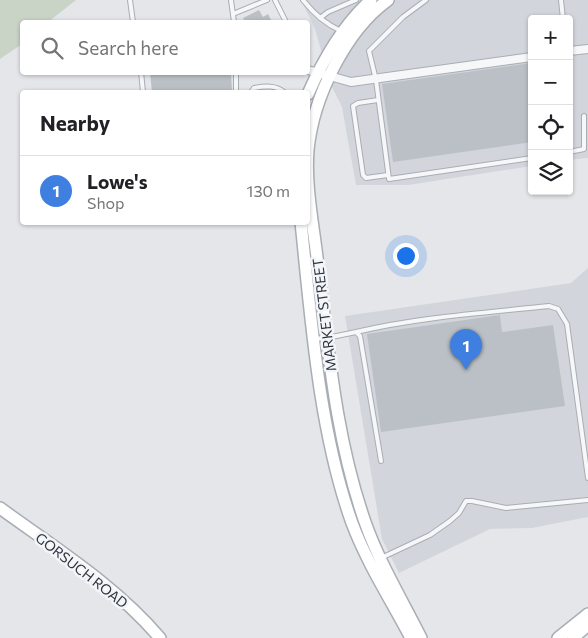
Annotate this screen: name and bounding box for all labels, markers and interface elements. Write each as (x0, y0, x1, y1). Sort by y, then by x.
map controls (528, 15, 573, 195)
button: + (528, 15, 573, 60)
search box (20, 20, 310, 75)
icon: search (38, 34, 66, 62)
text: Search here (78, 36, 178, 59)
button: − (528, 60, 573, 105)
button: locate (528, 105, 573, 150)
text: Nearby (40, 110, 110, 135)
button: layers (528, 150, 573, 195)
text: Lowe's (87, 170, 148, 193)
text: 1 (52, 181, 60, 200)
text: 130 m (247, 181, 290, 200)
text: Shop (87, 193, 125, 212)
your location (393, 243, 419, 269)
street label: MARKET STREET (309, 257, 339, 373)
pin: 1 (450, 329, 482, 370)
street label: GORSUCH ROAD (32, 529, 132, 611)

